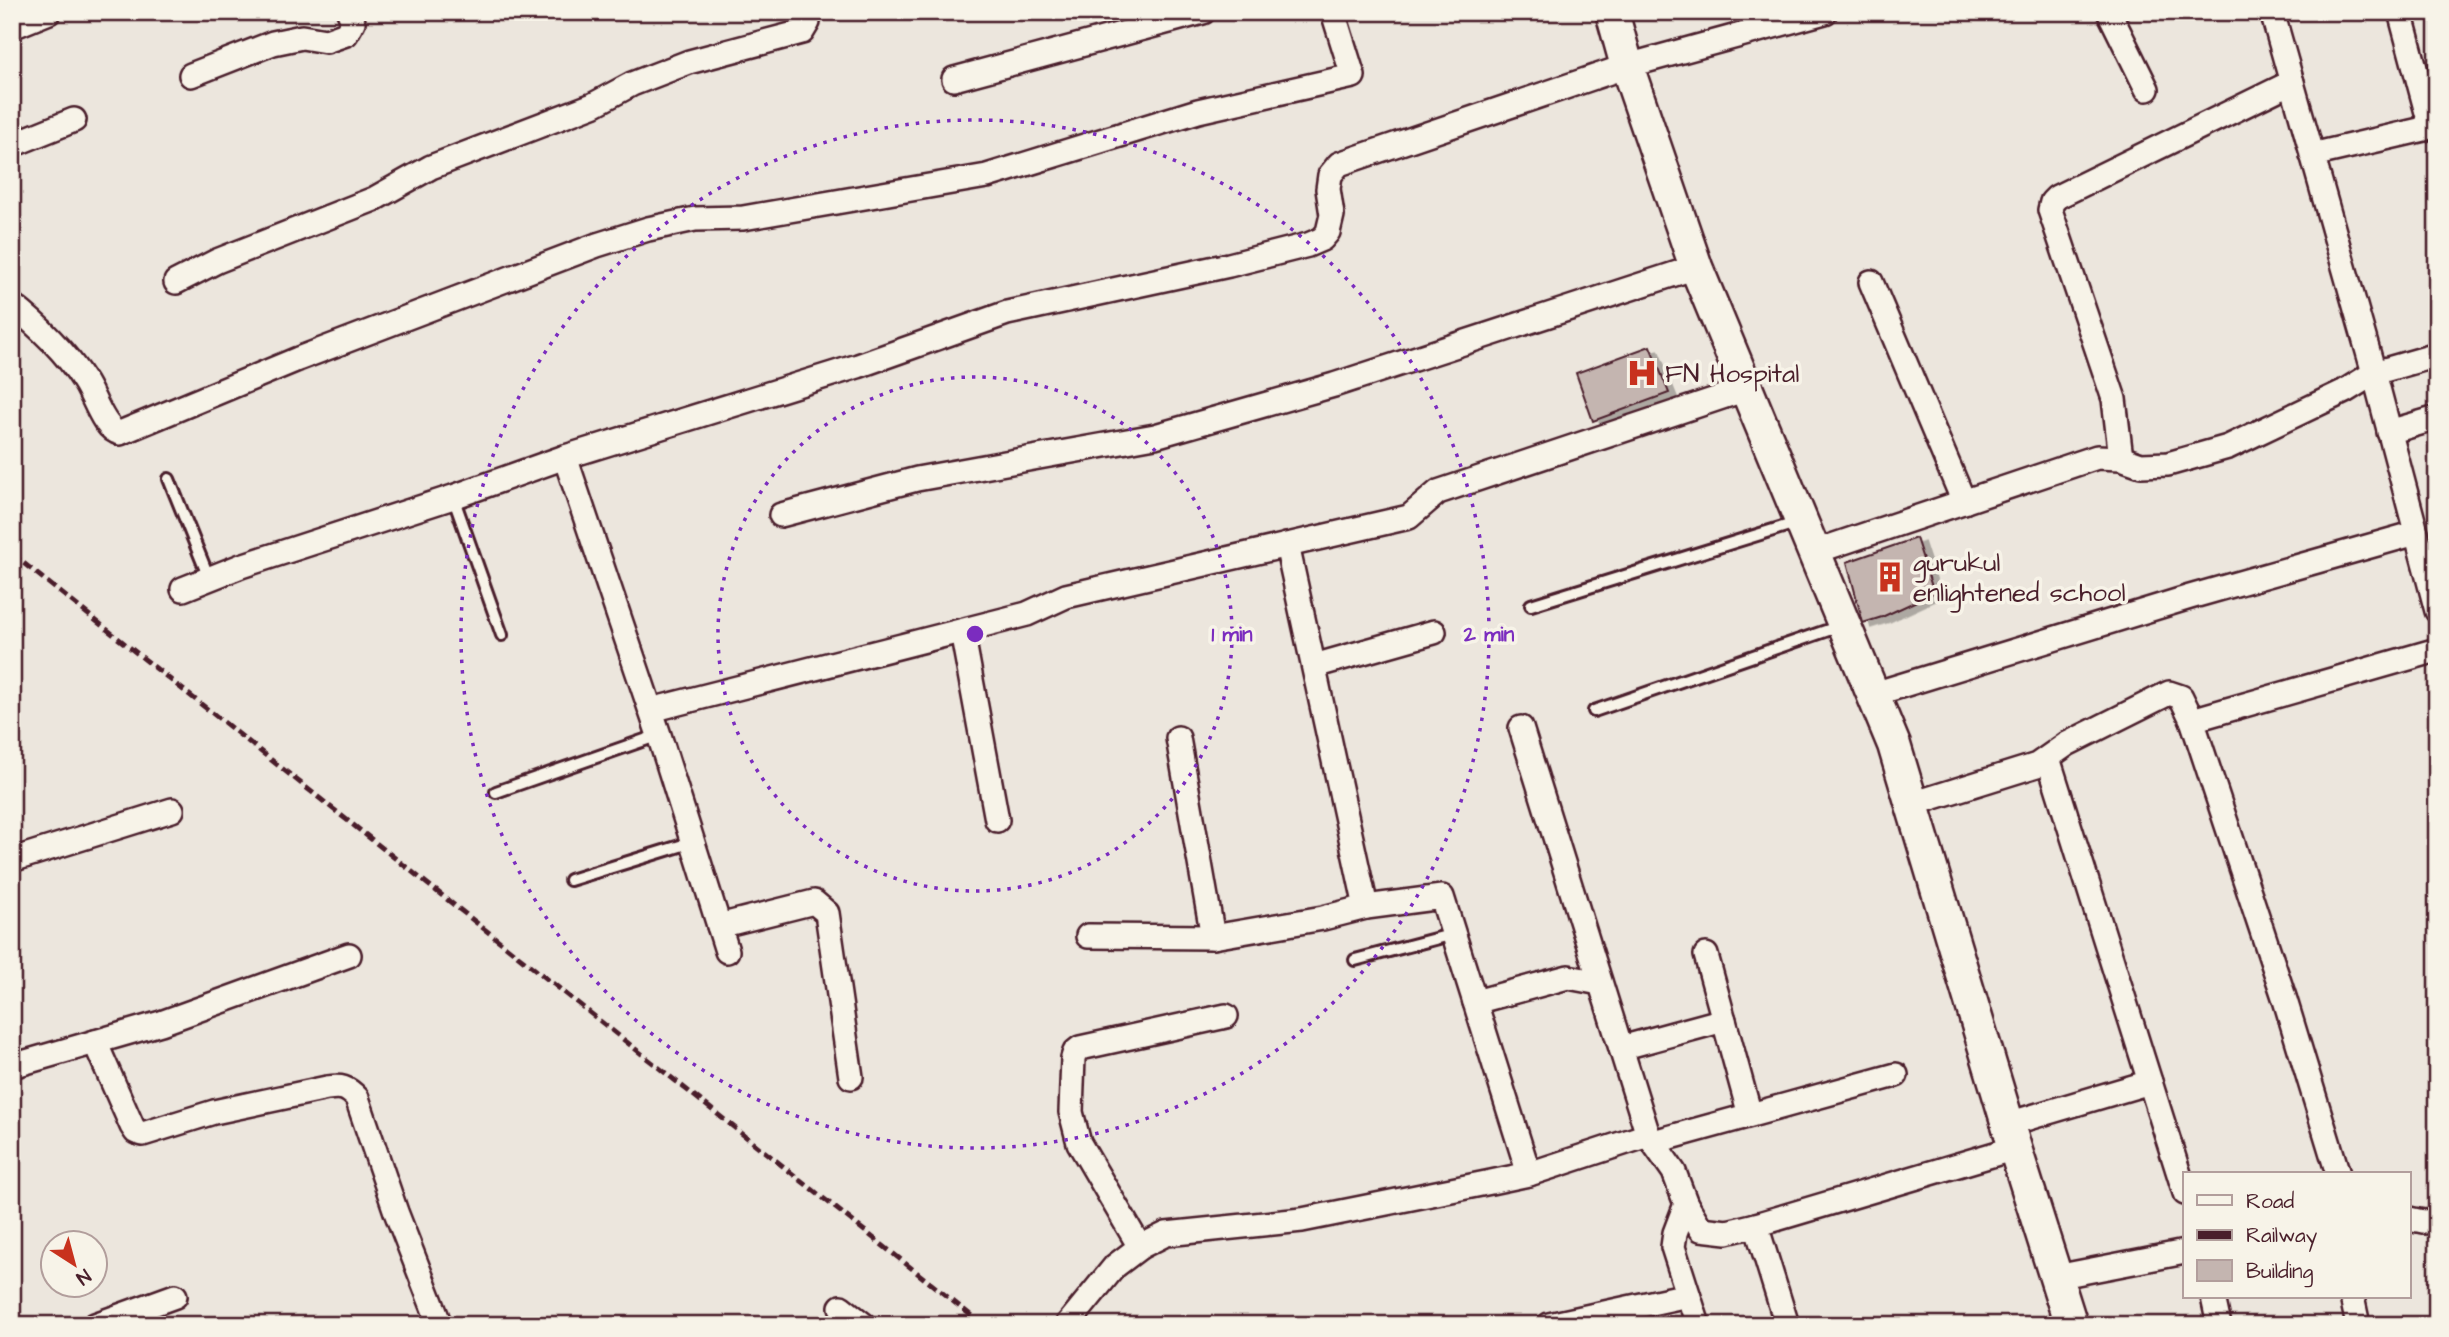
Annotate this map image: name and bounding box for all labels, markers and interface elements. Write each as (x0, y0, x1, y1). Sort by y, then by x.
hospital icon: FN Hospital (1625, 356, 1659, 390)
place label: FN Hospital (1665, 356, 1799, 392)
place label: gurukul enlightened school (1913, 545, 2125, 613)
building icon: gurukul enlightened school (1873, 560, 1907, 594)
text: 1 min (1211, 620, 1253, 649)
text: 2 min (1463, 620, 1515, 649)
centre of rings (963, 622, 987, 646)
legend (2183, 1172, 2410, 1298)
text: Road (2246, 1187, 2294, 1216)
text: Railway (2246, 1221, 2318, 1252)
north arrow (38, 1228, 108, 1298)
text: Building (2246, 1257, 2314, 1288)
text: N (70, 1262, 96, 1291)

